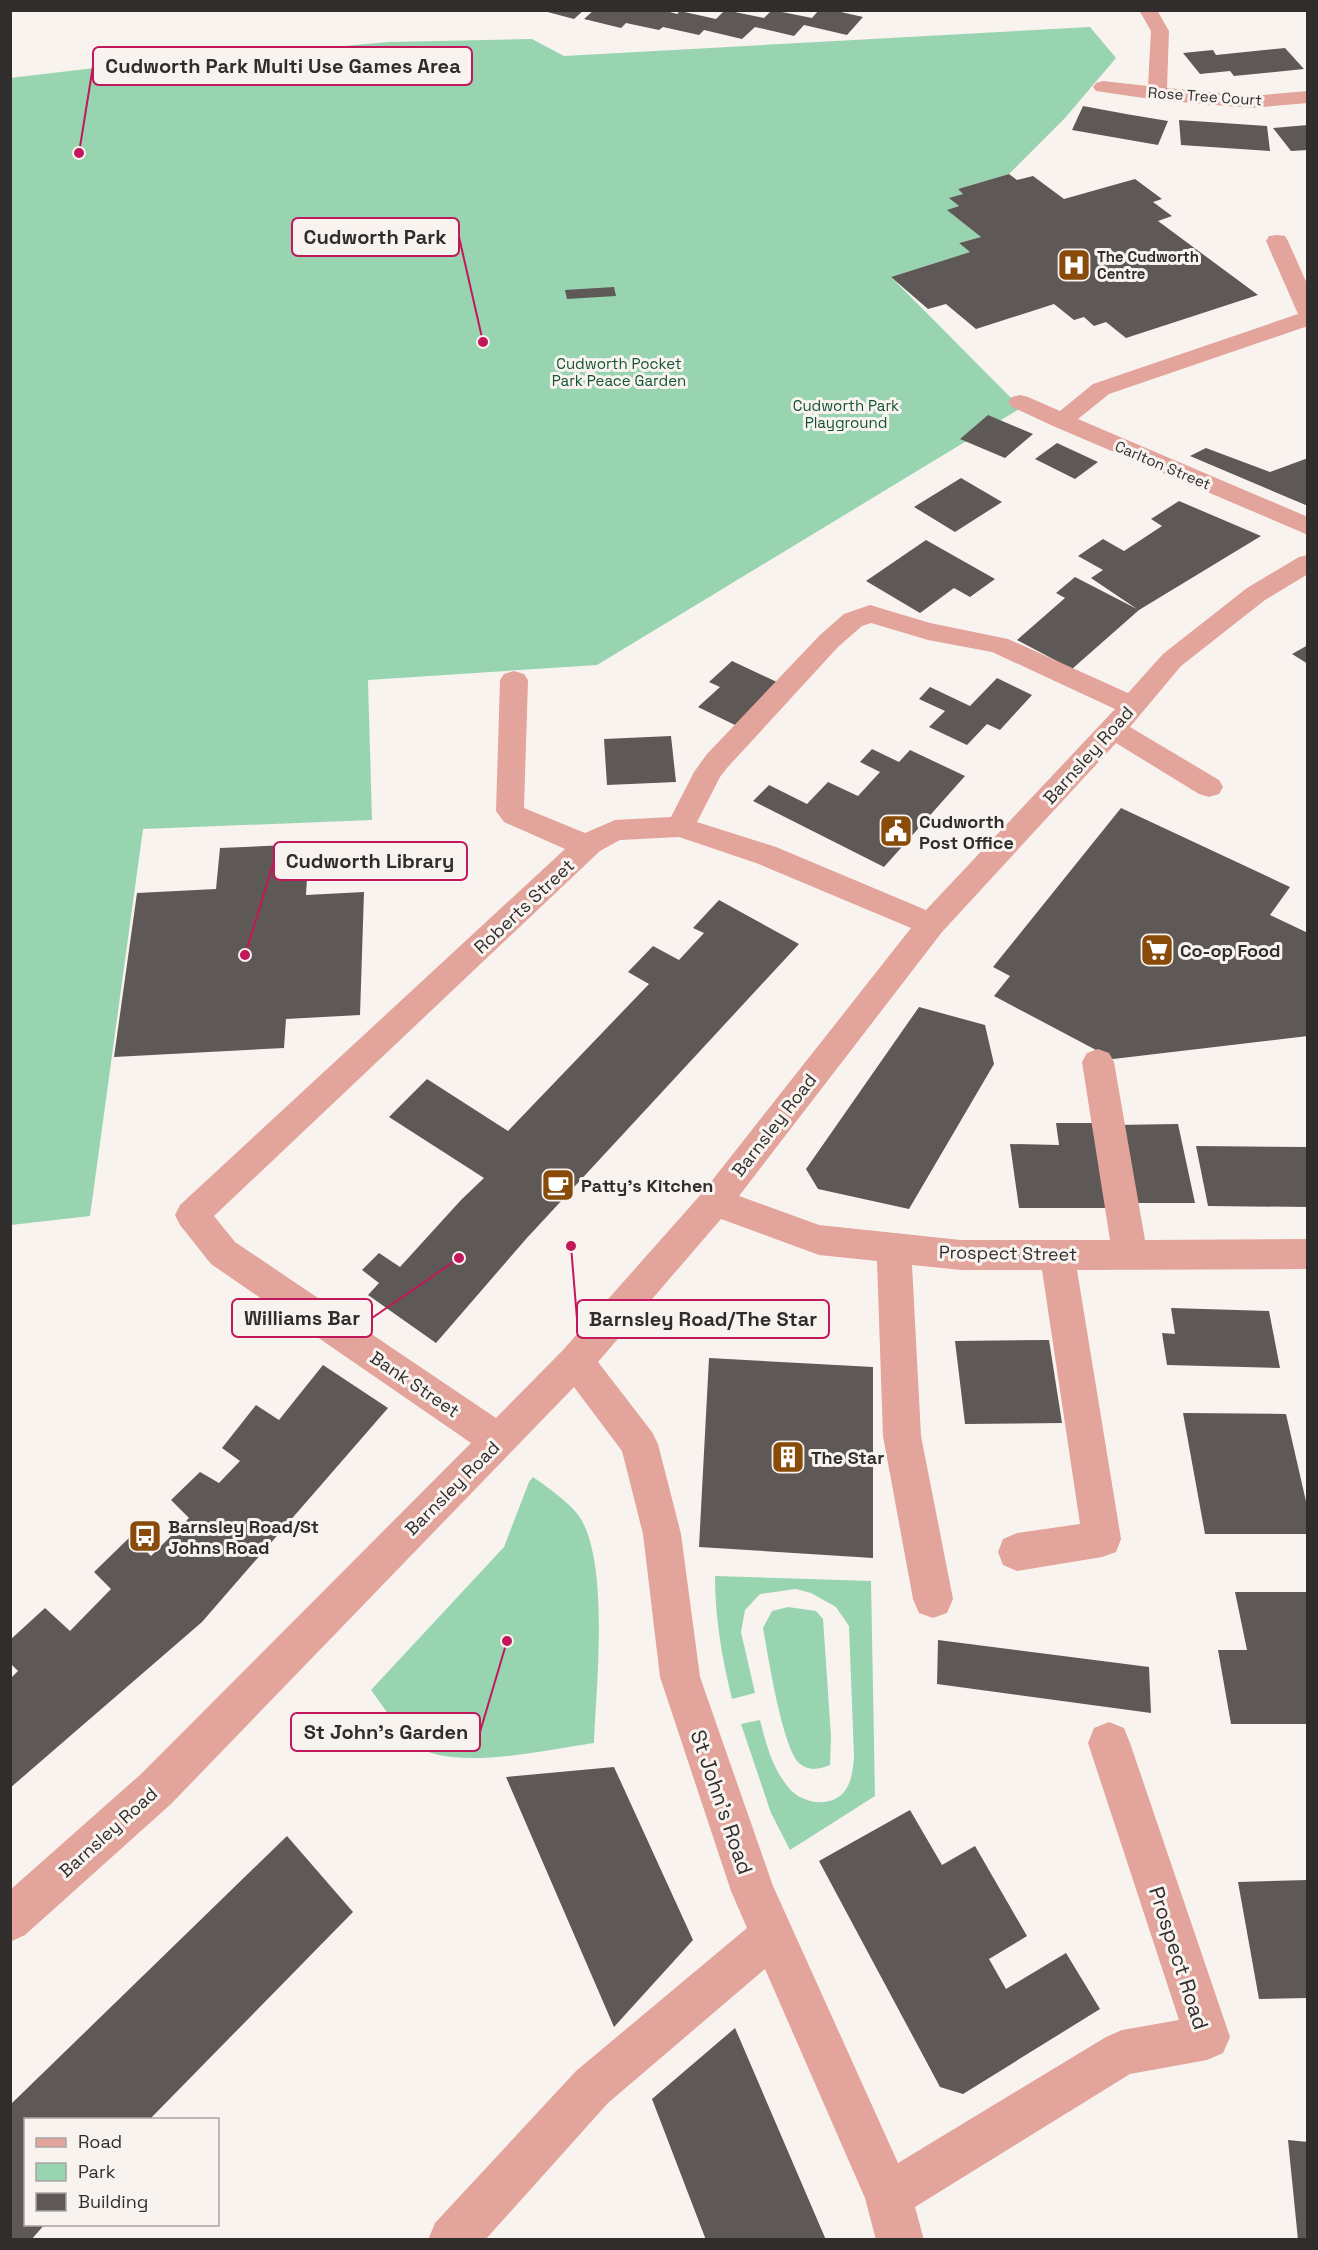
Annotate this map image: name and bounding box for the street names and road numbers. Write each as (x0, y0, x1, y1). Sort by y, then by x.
street label: Rose Tree Court (1147, 83, 1263, 109)
street label: Carlton Street (1112, 436, 1214, 494)
street label: Barnsley Road (1038, 701, 1138, 809)
street label: Roberts Street (469, 854, 579, 958)
street label: Barnsley Road (727, 1069, 821, 1181)
street label: Prospect Street (939, 1240, 1077, 1266)
street label: Bank Street (366, 1346, 464, 1422)
street label: Barnsley Road (400, 1436, 504, 1540)
street label: St John's Road (685, 1726, 759, 1878)
street label: Barnsley Road (54, 1782, 162, 1882)
street label: Prospect Road (1143, 1883, 1215, 2033)

